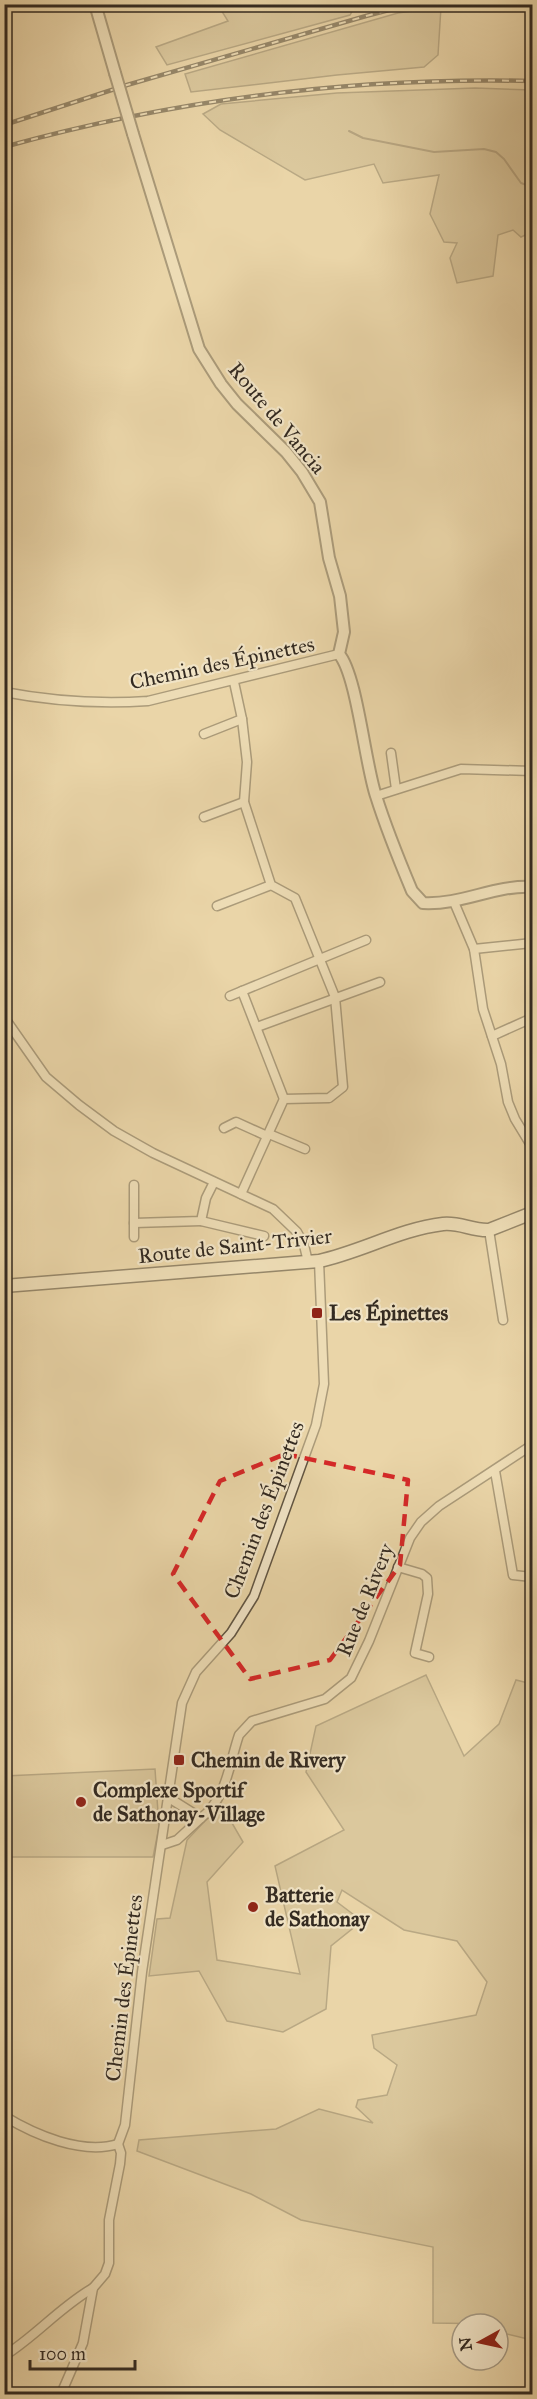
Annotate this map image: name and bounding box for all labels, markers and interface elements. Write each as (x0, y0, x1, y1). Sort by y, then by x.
street label: Route de Vancia (223, 357, 331, 479)
street label: Chemin des Épinettes (127, 630, 317, 695)
street label: Route de Saint-Trivier (137, 1223, 333, 1269)
place label: Les Épinettes (329, 1299, 448, 1326)
marker: Les Épinettes (310, 1306, 324, 1320)
street label: Chemin des Épinettes (217, 1417, 310, 1602)
street label: Rue de Rivery (331, 1539, 400, 1660)
place label: Chemin de Rivery (191, 1747, 347, 1773)
marker: Chemin de Rivery (172, 1753, 186, 1767)
place label: Complexe Sportif de Sathonay-Village (93, 1777, 265, 1827)
marker: Complexe Sportif de Sathonay-Village (74, 1795, 88, 1809)
place label: Batterie de Sathonay (265, 1882, 370, 1932)
street label: Chemin des Épinettes (99, 1893, 148, 2083)
marker: Batterie de Sathonay (246, 1900, 260, 1914)
north arrow (450, 2312, 510, 2372)
scale bar (30, 2333, 135, 2371)
text: N (455, 2336, 476, 2352)
text: 100 m (39, 2343, 86, 2365)

